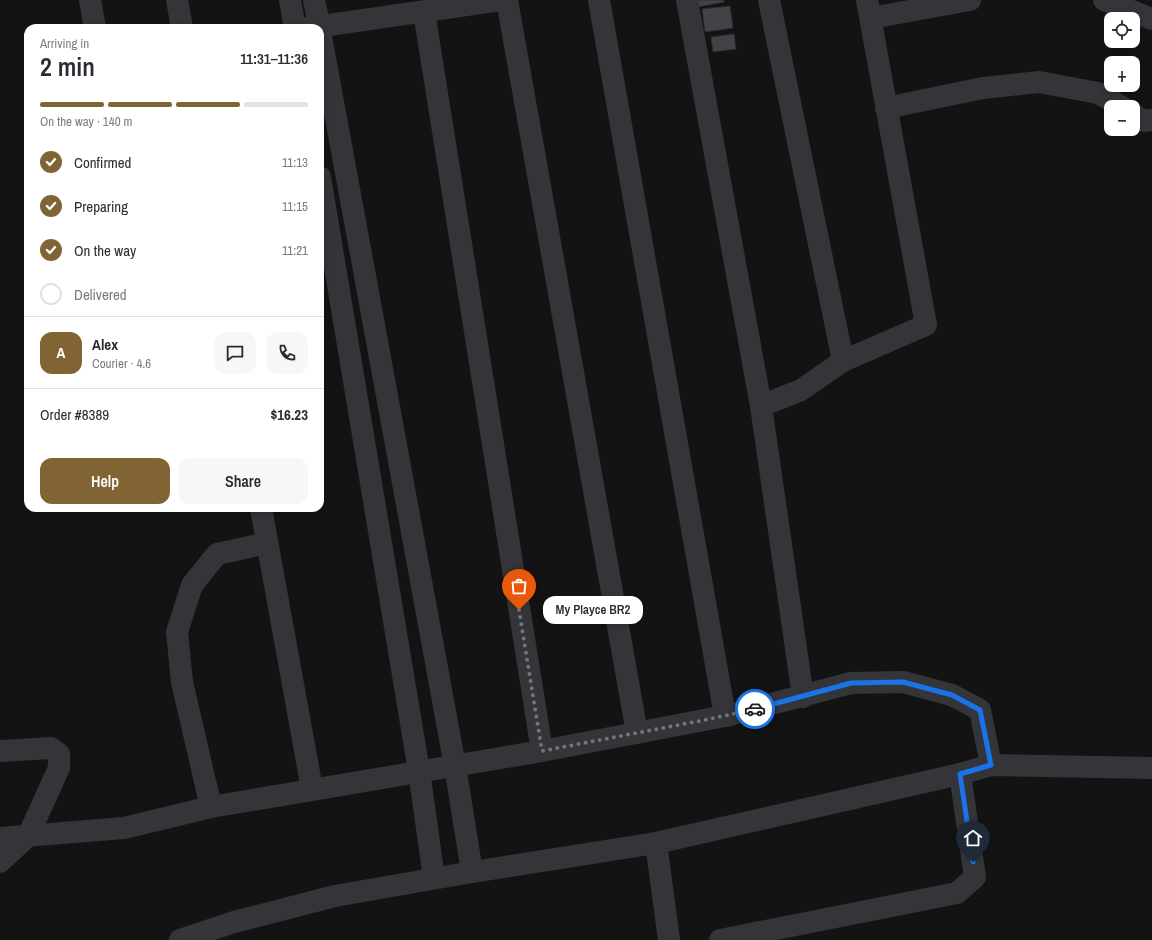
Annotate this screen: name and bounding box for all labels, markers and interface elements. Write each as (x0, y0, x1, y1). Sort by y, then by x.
map controls (1104, 12, 1140, 136)
button: locate (1104, 12, 1140, 48)
text: Arriving in (40, 35, 89, 52)
text: 11:31–11:36 (240, 48, 308, 69)
text: 2 min (40, 49, 95, 84)
button: + (1104, 56, 1140, 92)
button: − (1104, 100, 1140, 136)
text: On the way · 140 m (40, 113, 132, 130)
icon: check (40, 151, 62, 173)
text: Confirmed (74, 152, 131, 173)
text: 11:13 (282, 154, 308, 171)
icon: check (40, 195, 62, 217)
text: Preparing (74, 196, 128, 217)
text: 11:15 (282, 198, 308, 215)
icon: check (40, 239, 62, 261)
text: On the way (74, 240, 136, 261)
text: 11:21 (282, 242, 308, 259)
text: Delivered (74, 284, 127, 305)
button: chat (214, 332, 256, 374)
button: phone (266, 332, 308, 374)
text: Alex (92, 334, 118, 355)
text: A (57, 342, 65, 363)
text: Courier · 4.6 (92, 355, 151, 372)
text: Order #8389 (40, 404, 109, 425)
text: $16.23 (270, 404, 308, 425)
button: Help (40, 458, 170, 504)
button: Share (178, 458, 308, 504)
pin (502, 569, 536, 610)
icon: bag (508, 575, 530, 597)
callout: My Playce BR2 (543, 596, 643, 624)
text: My Playce BR2 (556, 601, 630, 618)
courier (735, 689, 775, 729)
icon: car (744, 698, 766, 720)
pin (956, 821, 990, 862)
icon: home (962, 827, 984, 849)

